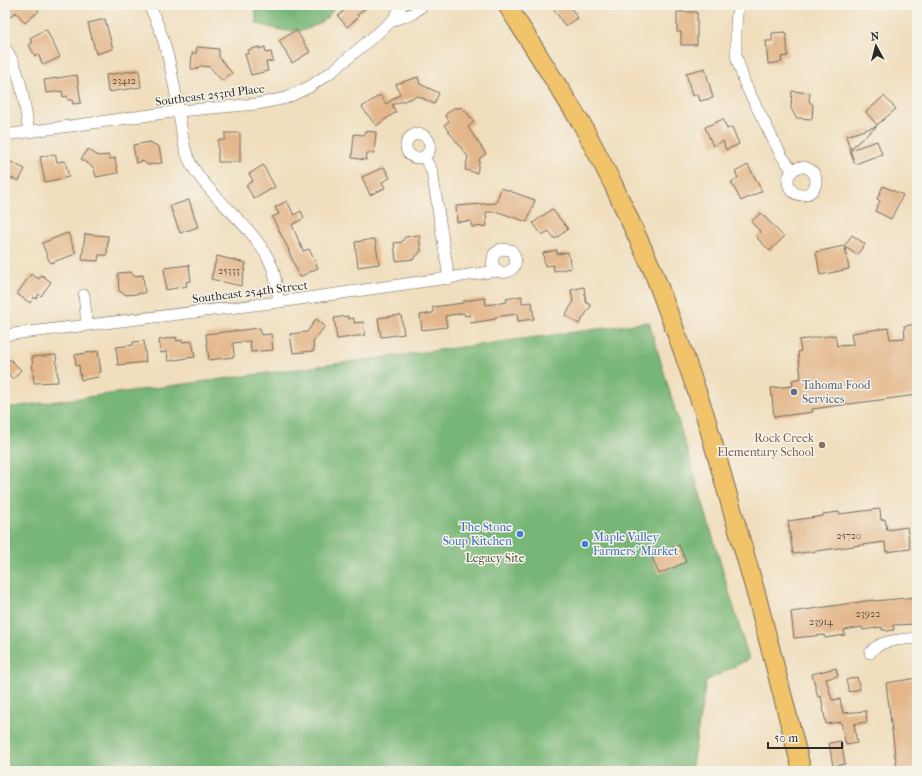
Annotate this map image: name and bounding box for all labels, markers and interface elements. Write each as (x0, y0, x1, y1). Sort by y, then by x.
north arrow (856, 26, 896, 66)
text: N (870, 30, 880, 44)
house number: 23412 (112, 75, 136, 87)
street label: Southeast 253rd Place (154, 81, 266, 109)
house number: 25333 (218, 265, 240, 277)
street label: Southeast 254th Street (191, 278, 309, 306)
place label: Tahoma Food Services (802, 378, 871, 406)
marker: Tahoma Food Services (789, 387, 799, 397)
place label: Rock Creek Elementary School (717, 431, 815, 459)
marker: Rock Creek Elementary School (817, 440, 827, 450)
place label: The Stone Soup Kitchen (443, 520, 512, 548)
marker: The Stone Soup Kitchen (515, 529, 525, 539)
place label: Maple Valley Farmers' Market (593, 530, 679, 558)
house number: 25720 (837, 530, 861, 542)
marker: Maple Valley Farmers' Market (580, 539, 590, 549)
park label: Legacy Site (465, 551, 525, 565)
house number: 23922 (856, 608, 880, 620)
house number: 23914 (809, 616, 834, 628)
scale bar (768, 724, 842, 750)
text: 50 m (774, 731, 798, 745)

